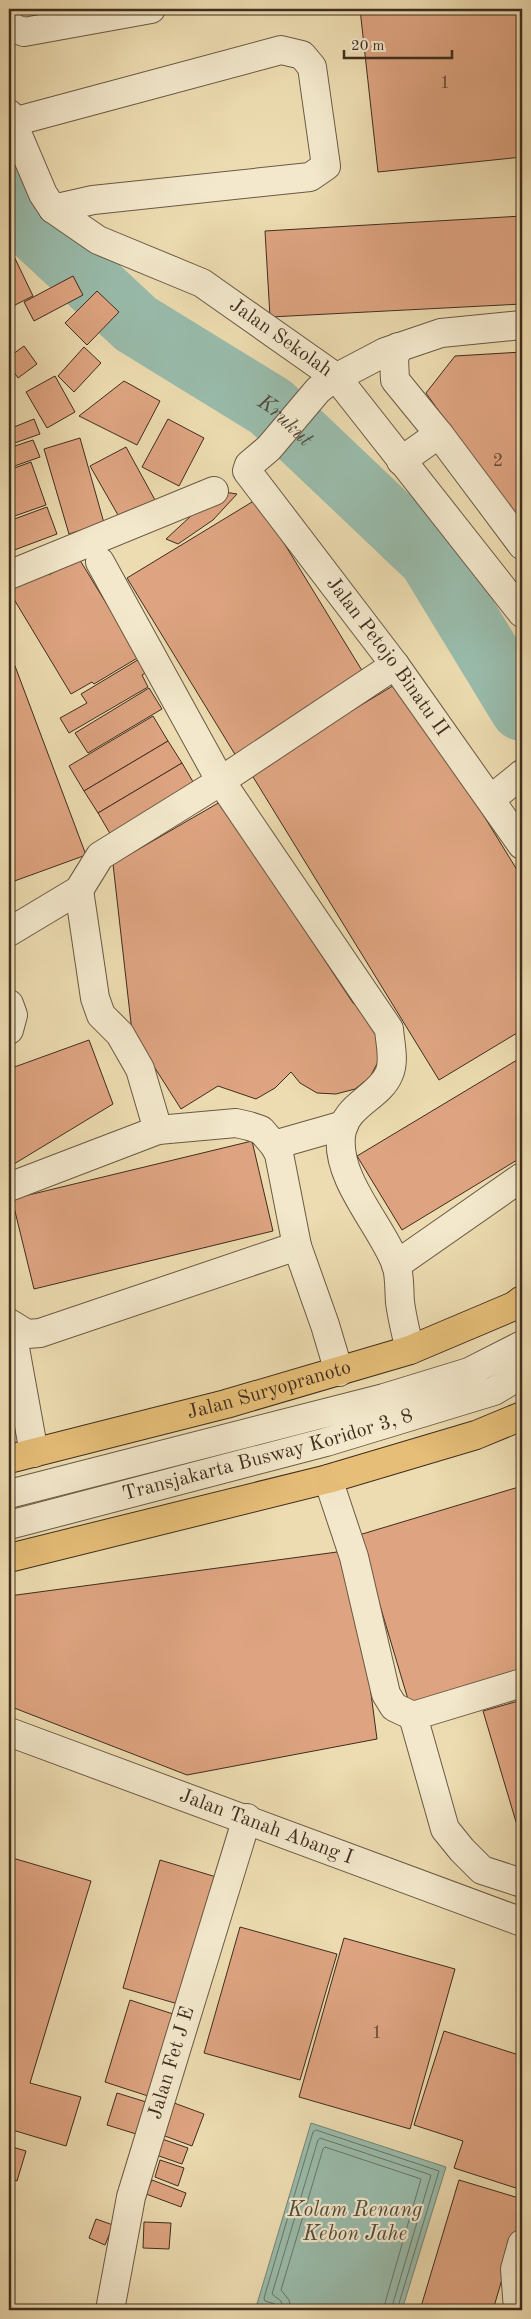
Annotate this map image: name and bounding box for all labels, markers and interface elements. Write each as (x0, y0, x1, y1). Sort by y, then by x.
scale bar (344, 28, 451, 60)
text: 20 m (351, 39, 385, 54)
house number: 1 (440, 74, 450, 92)
street label: Jalan Sekolah (225, 295, 336, 381)
water label: Krukut (253, 390, 317, 451)
house number: 2 (493, 452, 503, 470)
street label: Jalan Petojo Binatu II (322, 574, 452, 740)
street label: Jalan Suryopranoto (185, 1358, 353, 1423)
street label: Transjakarta Busway Koridor 3, 8 (120, 1406, 415, 1505)
street label: Jalan Tanah Abang I (177, 1786, 355, 1868)
street label: Jalan Fet J E (145, 2004, 199, 2122)
house number: 1 (372, 2024, 382, 2042)
water label: Kolam Renang Kebon Jahe (287, 2200, 422, 2245)

